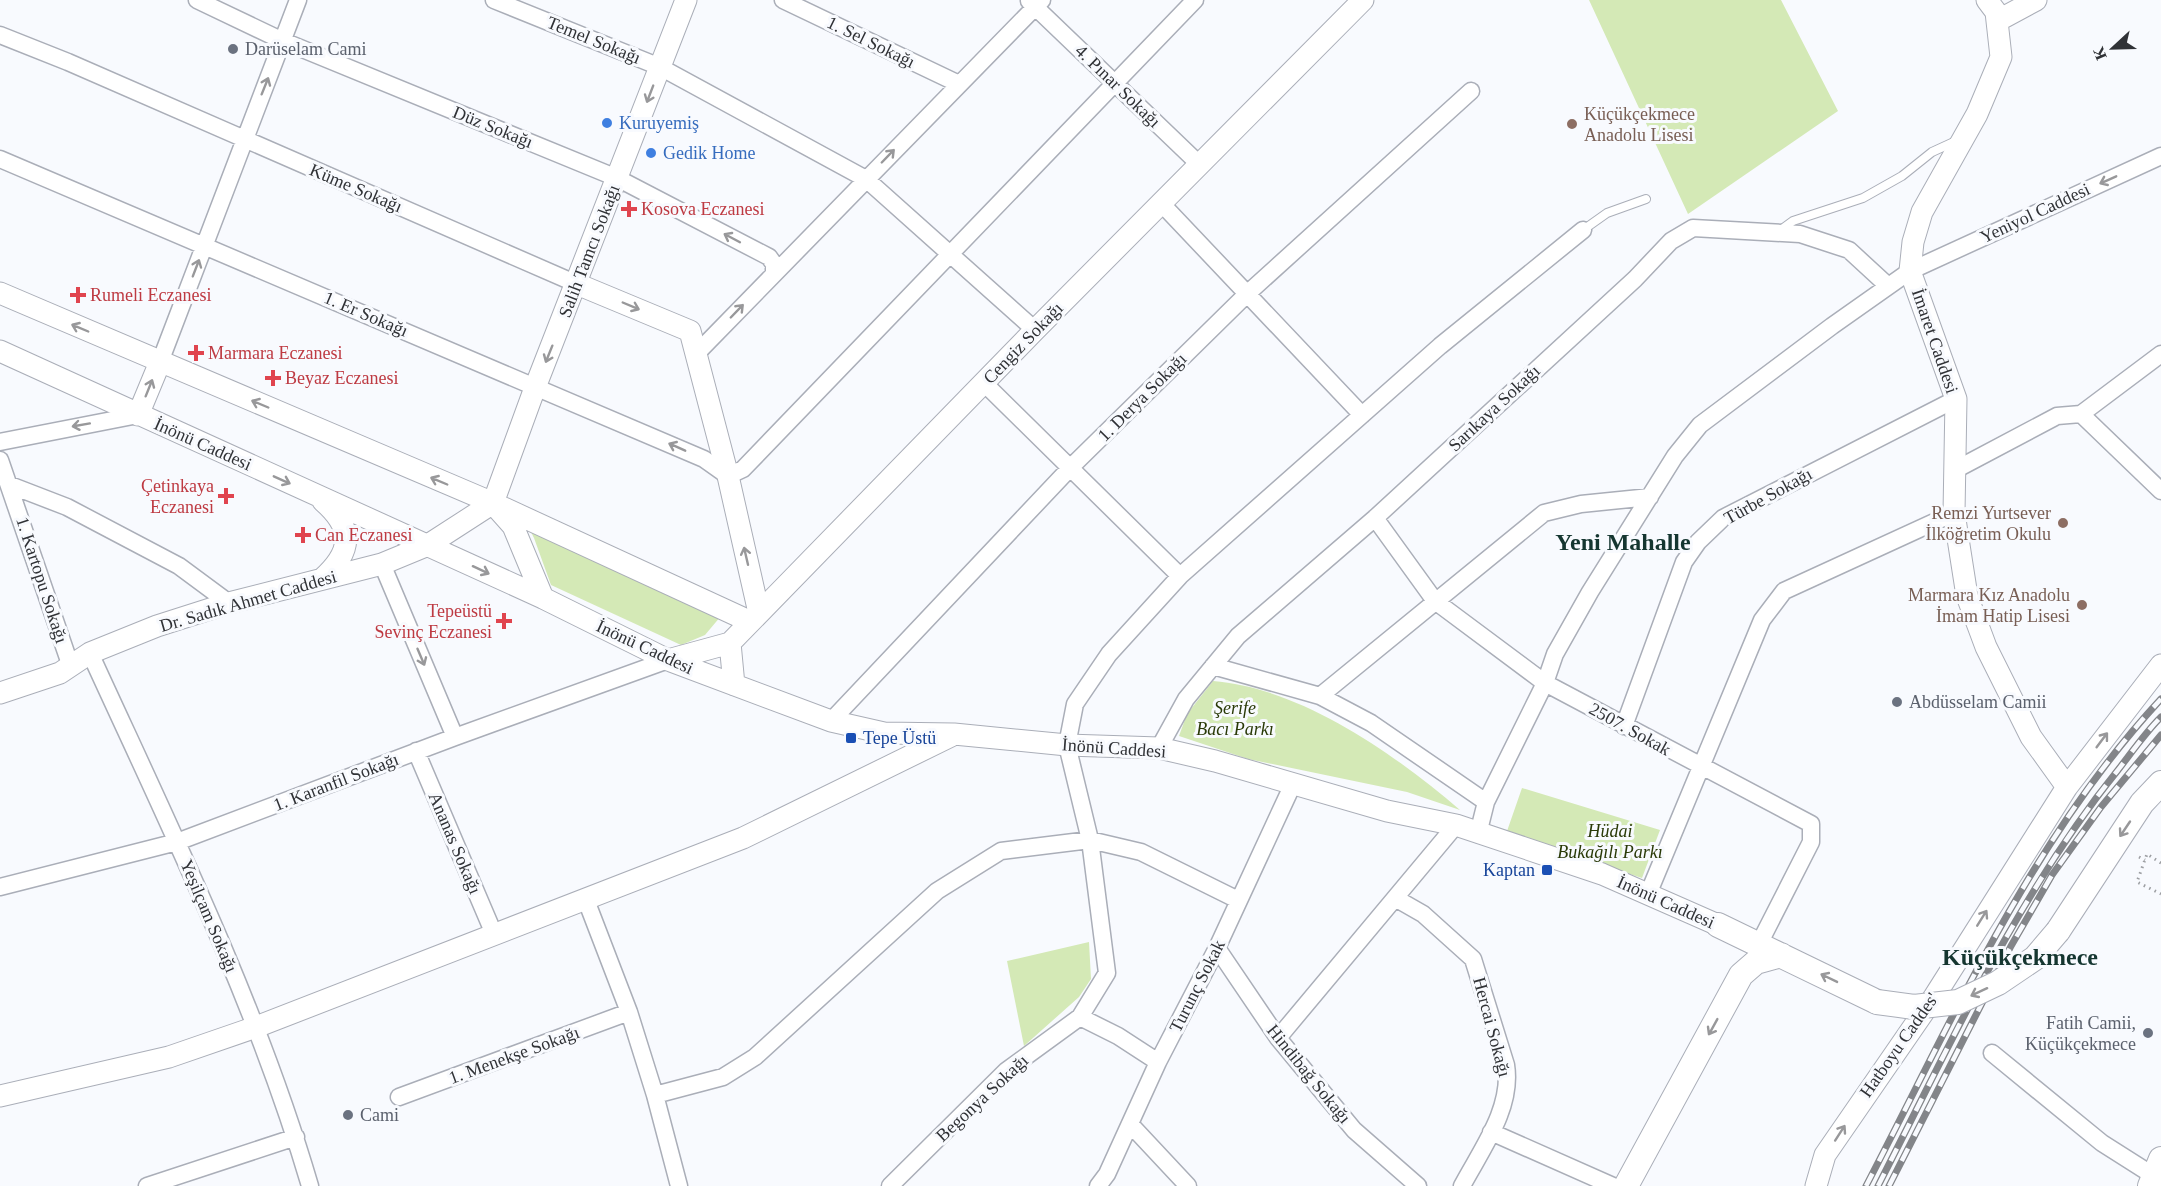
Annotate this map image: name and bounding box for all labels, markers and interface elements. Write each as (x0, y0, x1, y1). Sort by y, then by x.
street label: Temel Sokağı (544, 12, 644, 68)
street label: 1. Sel Sokağı (824, 12, 918, 72)
north arrow (2083, 18, 2143, 78)
place label: Darüselam Cami (245, 39, 366, 59)
street label: 4. Pınar Sokağı (1071, 40, 1165, 132)
marker: Darüselam Cami (226, 42, 240, 56)
text: K (2089, 44, 2110, 62)
one-way arrow (261, 77, 272, 96)
one-way arrow (644, 84, 655, 102)
street label: Düz Sokağı (450, 102, 536, 152)
place label: Küçükçekmece Anadolu Lisesi (1584, 104, 1695, 145)
place label: Kuruyemiş (619, 113, 699, 133)
marker: Kuruyemiş (600, 116, 614, 130)
marker: Küçükçekmece Anadolu Lisesi (1565, 117, 1579, 131)
place label: Gedik Home (663, 143, 755, 163)
marker: Gedik Home (644, 146, 658, 160)
one-way arrow (880, 149, 895, 164)
street label: Küme Sokağı (307, 160, 405, 216)
one-way arrow (2099, 175, 2117, 186)
street label: Yeniyol Caddesi (1977, 179, 2093, 247)
street label: Salih Tamcı Sokağı (555, 182, 623, 320)
place label: Kosova Eczanesi (641, 199, 764, 219)
marker: Kosova Eczanesi (622, 202, 636, 216)
one-way arrow (723, 231, 741, 243)
one-way arrow (191, 259, 202, 278)
place label: Rumeli Eczanesi (90, 285, 211, 305)
street label: İmaret Caddesi (1908, 286, 1962, 396)
street label: 1. Er Sokağı (321, 287, 411, 341)
marker: Rumeli Eczanesi (71, 288, 85, 302)
street label: Cengiz Sokağı (979, 298, 1067, 388)
one-way arrow (621, 301, 639, 312)
one-way arrow (730, 303, 744, 318)
one-way arrow (72, 322, 90, 333)
place label: Marmara Eczanesi (208, 343, 342, 363)
one-way arrow (543, 344, 554, 362)
marker: Marmara Eczanesi (189, 346, 203, 360)
street label: 1. Derya Sokağı (1094, 349, 1190, 445)
street label: Sarıkaya Sokağı (1444, 361, 1544, 455)
place label: Beyaz Eczanesi (285, 368, 398, 388)
marker: Beyaz Eczanesi (266, 371, 280, 385)
one-way arrow (144, 380, 155, 398)
one-way arrow (251, 398, 269, 409)
street label: İnönü Caddesi (151, 414, 255, 474)
one-way arrow (71, 420, 91, 431)
one-way arrow (669, 441, 687, 453)
street label: Türbe Sokağı (1721, 464, 1815, 528)
one-way arrow (430, 474, 448, 485)
one-way arrow (273, 475, 291, 486)
place label: Çetinkaya Eczanesi (141, 476, 214, 517)
marker: Çetinkaya Eczanesi (219, 489, 233, 503)
place label: Remzi Yurtsever İlköğretim Okulu (1926, 503, 2051, 544)
street label: 1. Kartopu Sokağı (12, 514, 72, 646)
marker: Remzi Yurtsever İlköğretim Okulu (2056, 516, 2070, 530)
place label: Can Eczanesi (315, 525, 412, 545)
marker: Can Eczanesi (296, 528, 310, 542)
district label: Yeni Mahalle (1555, 529, 1691, 555)
one-way arrow (740, 547, 751, 566)
one-way arrow (471, 564, 489, 576)
street label: Dr. Sadık Ahmet Caddesi (157, 566, 339, 636)
place label: Marmara Kız Anadolu İmam Hatip Lisesi (1908, 585, 2070, 626)
marker: Marmara Kız Anadolu İmam Hatip Lisesi (2075, 598, 2089, 612)
place label: Tepeüstü Sevinç Eczanesi (375, 601, 492, 642)
marker: Tepeüstü Sevinç Eczanesi (497, 614, 511, 628)
street label: İnönü Caddesi (593, 616, 697, 678)
one-way arrow (416, 647, 427, 666)
place label: Abdüsselam Camii (1909, 692, 2047, 712)
marker: Abdüsselam Camii (1890, 695, 1904, 709)
park label: Şerife Bacı Parkı (1196, 698, 1274, 739)
street label: 2507. Sokak (1586, 698, 1674, 760)
place label: Tepe Üstü (863, 728, 936, 748)
marker: Tepe Üstü (844, 731, 858, 745)
one-way arrow (2096, 732, 2108, 748)
street label: İnönü Caddesi (1061, 734, 1167, 762)
street label: 1. Karanfil Sokağı (271, 749, 401, 815)
street label: Ananas Sokağı (425, 789, 485, 897)
one-way arrow (2118, 820, 2130, 837)
park label: Hüdai Bukağılı Parkı (1557, 821, 1663, 862)
street label: Yeşilçam Sokağı (176, 857, 242, 975)
place label: Kaptan (1483, 860, 1535, 880)
marker: Kaptan (1540, 863, 1554, 877)
street label: İnönü Caddesi (1614, 872, 1718, 932)
one-way arrow (1977, 910, 1989, 927)
street label: Turunç Sokak (1165, 937, 1229, 1035)
district label: Küçükçekmece (1942, 944, 2098, 970)
one-way arrow (1820, 972, 1838, 984)
street label: Hercai Sokağı (1469, 975, 1515, 1079)
one-way arrow (1971, 986, 1989, 998)
street label: Hatboyu Caddes' (1856, 989, 1942, 1101)
place label: Fatih Camii, Küçükçekmece (2025, 1013, 2136, 1054)
one-way arrow (1707, 1018, 1719, 1035)
street label: Hindibağ Sokağı (1263, 1020, 1355, 1128)
street label: 1. Menekşe Sokağı (446, 1022, 582, 1088)
marker: Fatih Camii, Küçükçekmece (2141, 1026, 2155, 1040)
street label: Begonya Sokağı (932, 1050, 1032, 1146)
place label: Cami (360, 1105, 399, 1125)
marker: Cami (341, 1108, 355, 1122)
one-way arrow (1834, 1125, 1846, 1142)

